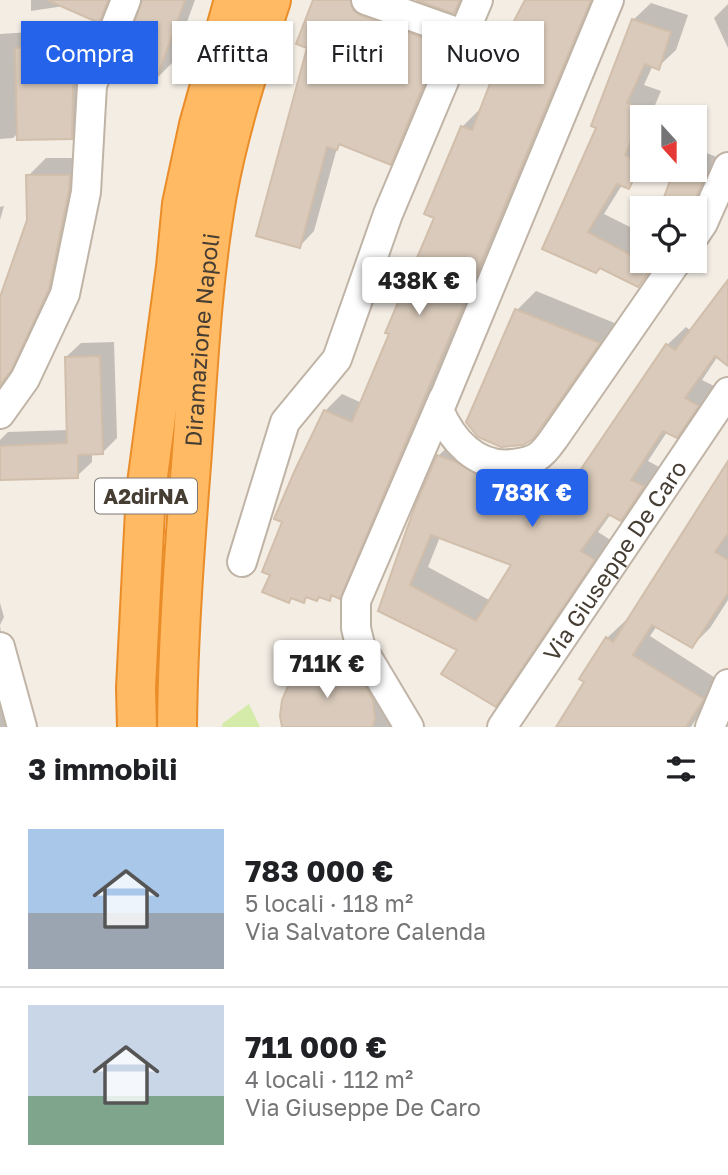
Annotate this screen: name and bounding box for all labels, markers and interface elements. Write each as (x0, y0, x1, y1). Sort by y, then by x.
chip: Compra (21, 21, 158, 84)
chip: Affitta (172, 21, 293, 84)
chip: Filtri (307, 21, 408, 84)
chip: Nuovo (422, 21, 544, 84)
north arrow (630, 105, 707, 182)
map controls (630, 105, 707, 273)
button: locate (630, 196, 707, 273)
street label: Diramazione Napoli (178, 231, 225, 448)
pin: 438K € (362, 258, 476, 317)
text: 438K € (378, 266, 460, 294)
street label: Via Giuseppe De Caro (537, 455, 692, 666)
pin: 783K € (475, 470, 589, 529)
road number: A2dirNA (95, 478, 197, 514)
text: 783K € (492, 478, 572, 506)
pin: 711K € (270, 640, 384, 700)
text: 711K € (290, 649, 364, 677)
icon: filters (662, 750, 700, 788)
text: 3 immobili (28, 751, 177, 787)
text: 783 000 € (245, 853, 394, 889)
icon: home (84, 857, 168, 941)
text: 5 locali · 118 m² (245, 889, 413, 917)
text: Via Salvatore Calenda (245, 917, 486, 945)
text: 711 000 € (245, 1029, 387, 1065)
icon: home (84, 1033, 168, 1117)
text: 4 locali · 112 m² (245, 1065, 413, 1093)
text: Via Giuseppe De Caro (245, 1093, 481, 1121)

